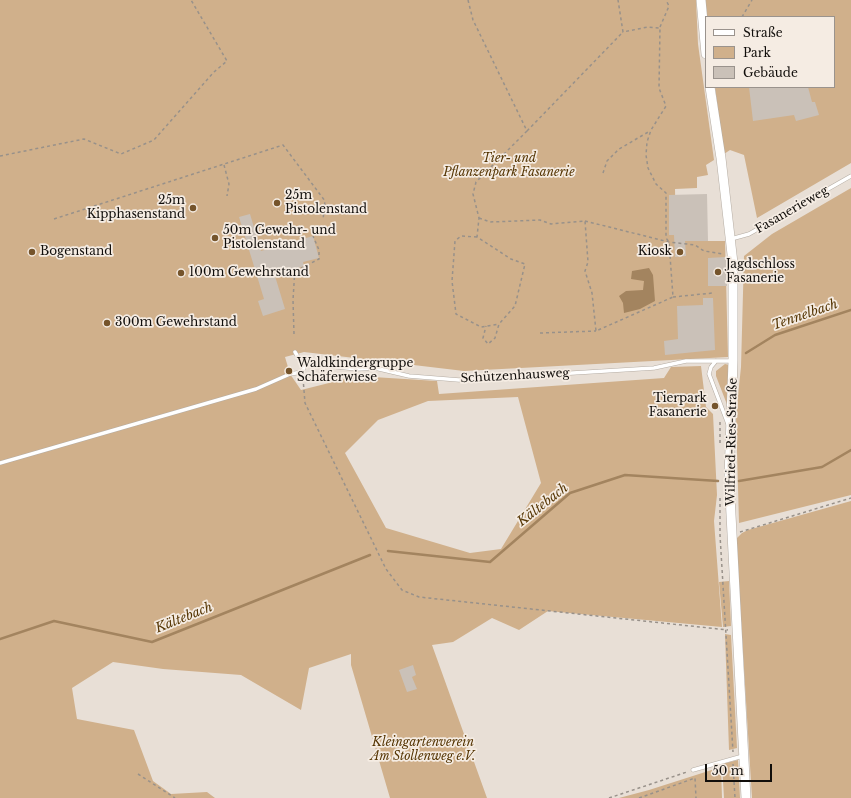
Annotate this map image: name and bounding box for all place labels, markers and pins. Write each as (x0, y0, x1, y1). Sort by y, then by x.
place label: 25m Pistolenstand (285, 189, 367, 217)
place label: 25m Kipphasenstand (87, 194, 185, 222)
marker: 25m Pistolenstand (272, 198, 282, 208)
marker: 25m Kipphasenstand (188, 203, 198, 213)
place label: 50m Gewehr- und Pistolenstand (223, 224, 336, 252)
marker: 50m Gewehr- und Pistolenstand (210, 233, 220, 243)
place label: Bogenstand (40, 245, 112, 259)
place label: Kiosk (638, 245, 672, 259)
marker: Bogenstand (27, 247, 37, 257)
marker: Kiosk (675, 247, 685, 257)
place label: Jagdschloss Fasanerie (726, 258, 795, 286)
place label: 100m Gewehrstand (189, 266, 309, 280)
marker: Jagdschloss Fasanerie (713, 267, 723, 277)
marker: 100m Gewehrstand (176, 268, 186, 278)
place label: 300m Gewehrstand (115, 316, 237, 330)
marker: 300m Gewehrstand (102, 318, 112, 328)
place label: Waldkindergruppe Schäferwiese (297, 357, 413, 385)
marker: Waldkindergruppe Schäferwiese (284, 366, 294, 376)
place label: Tierpark Fasanerie (649, 392, 707, 420)
marker: Tierpark Fasanerie (710, 401, 720, 411)

